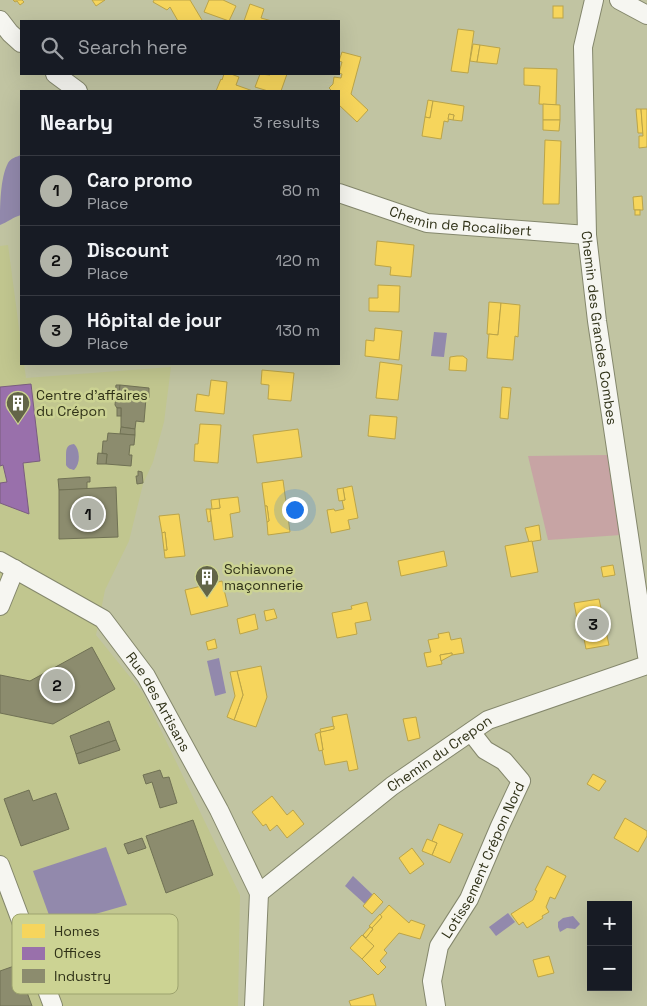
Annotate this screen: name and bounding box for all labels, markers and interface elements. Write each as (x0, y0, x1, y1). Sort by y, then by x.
search box (20, 20, 340, 75)
icon: search (38, 34, 66, 62)
text: Search here (78, 35, 188, 60)
text: Nearby (40, 109, 113, 136)
text: 3 results (253, 112, 320, 133)
text: Caro promo (87, 168, 193, 193)
text: 1 (52, 180, 60, 201)
text: 80 m (282, 180, 320, 201)
text: Place (87, 193, 129, 214)
street label: Chemin de Rocalibert (387, 202, 533, 240)
street label: Chemin des Grandes Combes (578, 230, 621, 426)
text: Discount (87, 238, 169, 263)
text: 2 (51, 250, 61, 271)
text: 120 m (276, 250, 320, 271)
text: Place (87, 263, 129, 284)
text: Hôpital de jour (87, 308, 222, 333)
text: 3 (51, 320, 61, 341)
text: 130 m (276, 320, 320, 341)
text: Place (87, 333, 129, 354)
place label: Centre d'affaires du Crépon (36, 386, 148, 420)
building icon: Centre d'affaires du Crépon (5, 390, 31, 424)
pin: 1 (72, 495, 104, 533)
your location (282, 497, 308, 523)
place label: Schiavone maçonnerie (224, 560, 303, 594)
building icon: Schiavone maçonnerie (194, 564, 220, 598)
pin: 3 (577, 605, 609, 643)
street label: Rue des Artisans (122, 648, 194, 755)
pin: 2 (41, 666, 73, 704)
street label: Chemin du Crepon (383, 711, 495, 796)
street label: Lotissement Crépon Nord (437, 779, 528, 942)
map controls (587, 901, 632, 991)
button: + (587, 901, 632, 946)
legend (12, 914, 178, 994)
text: Homes (54, 922, 100, 940)
text: Offices (54, 944, 101, 962)
button: − (587, 946, 632, 991)
text: Industry (54, 967, 111, 985)

